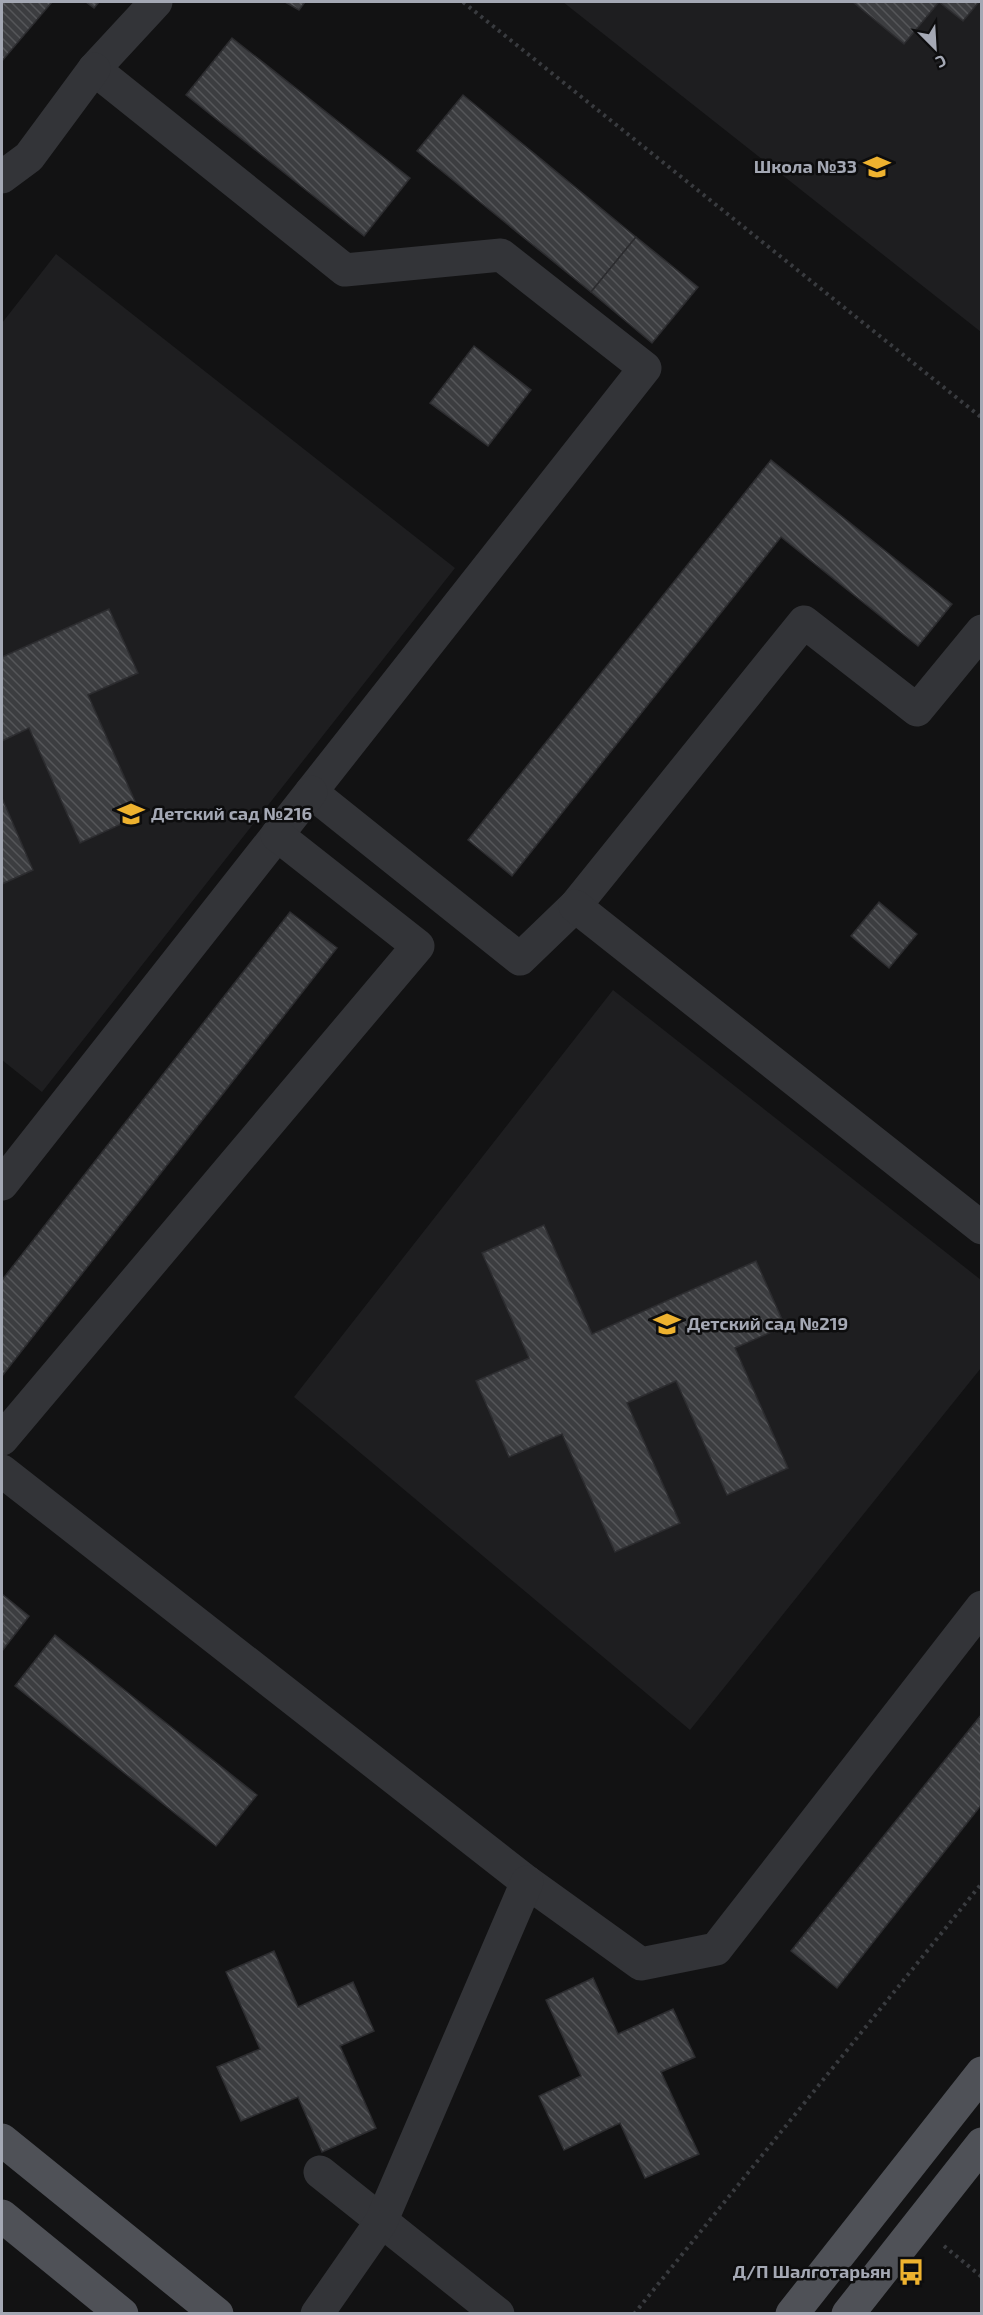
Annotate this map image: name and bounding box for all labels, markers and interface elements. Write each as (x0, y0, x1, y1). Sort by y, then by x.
north arrow (905, 18, 965, 78)
text: С (933, 52, 949, 73)
school or university icon: Школа №33 (862, 152, 892, 182)
place label: Школа №33 (754, 155, 857, 177)
school or university icon: Детский сад №216 (116, 799, 146, 829)
place label: Детский сад №216 (151, 802, 312, 824)
school or university icon: Детский сад №219 (652, 1309, 682, 1339)
place label: Детский сад №219 (687, 1312, 848, 1334)
bus stop icon: Д/П Шалготарьян (896, 2257, 926, 2287)
place label: Д/П Шалготарьян (733, 2260, 891, 2282)

